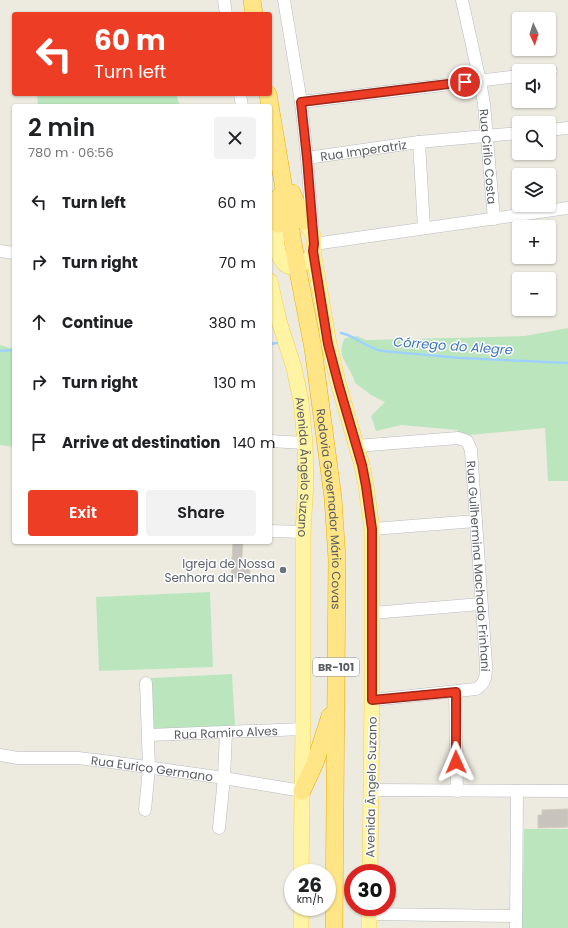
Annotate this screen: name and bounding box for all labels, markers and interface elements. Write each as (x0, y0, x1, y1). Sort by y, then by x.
north arrow (512, 12, 556, 56)
map controls (512, 12, 556, 316)
text: 60 m (94, 21, 166, 60)
icon: left (28, 28, 80, 80)
text: Turn left (94, 59, 166, 84)
button: sound (512, 64, 556, 108)
pin (448, 65, 482, 99)
icon: arrive (454, 71, 476, 93)
street label: Rua Cirilo Costa (476, 108, 501, 205)
text: 2 min (28, 111, 95, 144)
button: search (512, 116, 556, 160)
button: close (214, 117, 256, 159)
street label: Rua Imperatriz (319, 135, 408, 165)
text: 780 m · 06:56 (28, 143, 114, 162)
button: layers (512, 168, 556, 212)
icon: left (28, 191, 50, 213)
text: Turn left (62, 192, 126, 213)
text: 60 m (218, 192, 256, 213)
button: + (512, 220, 556, 264)
icon: right (28, 251, 50, 273)
text: Turn right (62, 252, 138, 273)
text: 70 m (219, 252, 256, 273)
button: − (512, 272, 556, 316)
icon: ahead (28, 311, 50, 333)
text: Continue (62, 312, 133, 333)
text: 380 m (209, 312, 256, 333)
water label: Córrego do Alegre (393, 332, 513, 360)
icon: right (28, 371, 50, 393)
text: Turn right (62, 372, 138, 393)
text: 130 m (213, 372, 256, 393)
street label: Avenida Ângelo Suzano (292, 395, 315, 538)
street label: Rodovia Governador Mário Covas (313, 407, 346, 610)
icon: arrive (28, 431, 50, 453)
text: Arrive at destination (62, 432, 220, 453)
text: 140 m (232, 432, 276, 453)
street label: Rua Guilhermina Machado Frinhani (463, 460, 495, 672)
button: Exit (28, 490, 138, 536)
button: Share (146, 490, 256, 536)
place label: Igreja de Nossa Senhora da Penha (164, 555, 275, 586)
marker: Igreja de Nossa Senhora da Penha (278, 565, 288, 575)
road number: BR-101 (313, 658, 359, 676)
street label: Avenida Ângelo Suzano (361, 716, 381, 858)
street label: Rua Ramiro Alves (174, 721, 278, 743)
position arrow (435, 741, 477, 783)
street label: Rua Eurico Germano (90, 751, 214, 785)
speed limit sign: 30 (344, 864, 396, 916)
text: 26 (298, 871, 322, 899)
text: km/h (297, 892, 323, 907)

